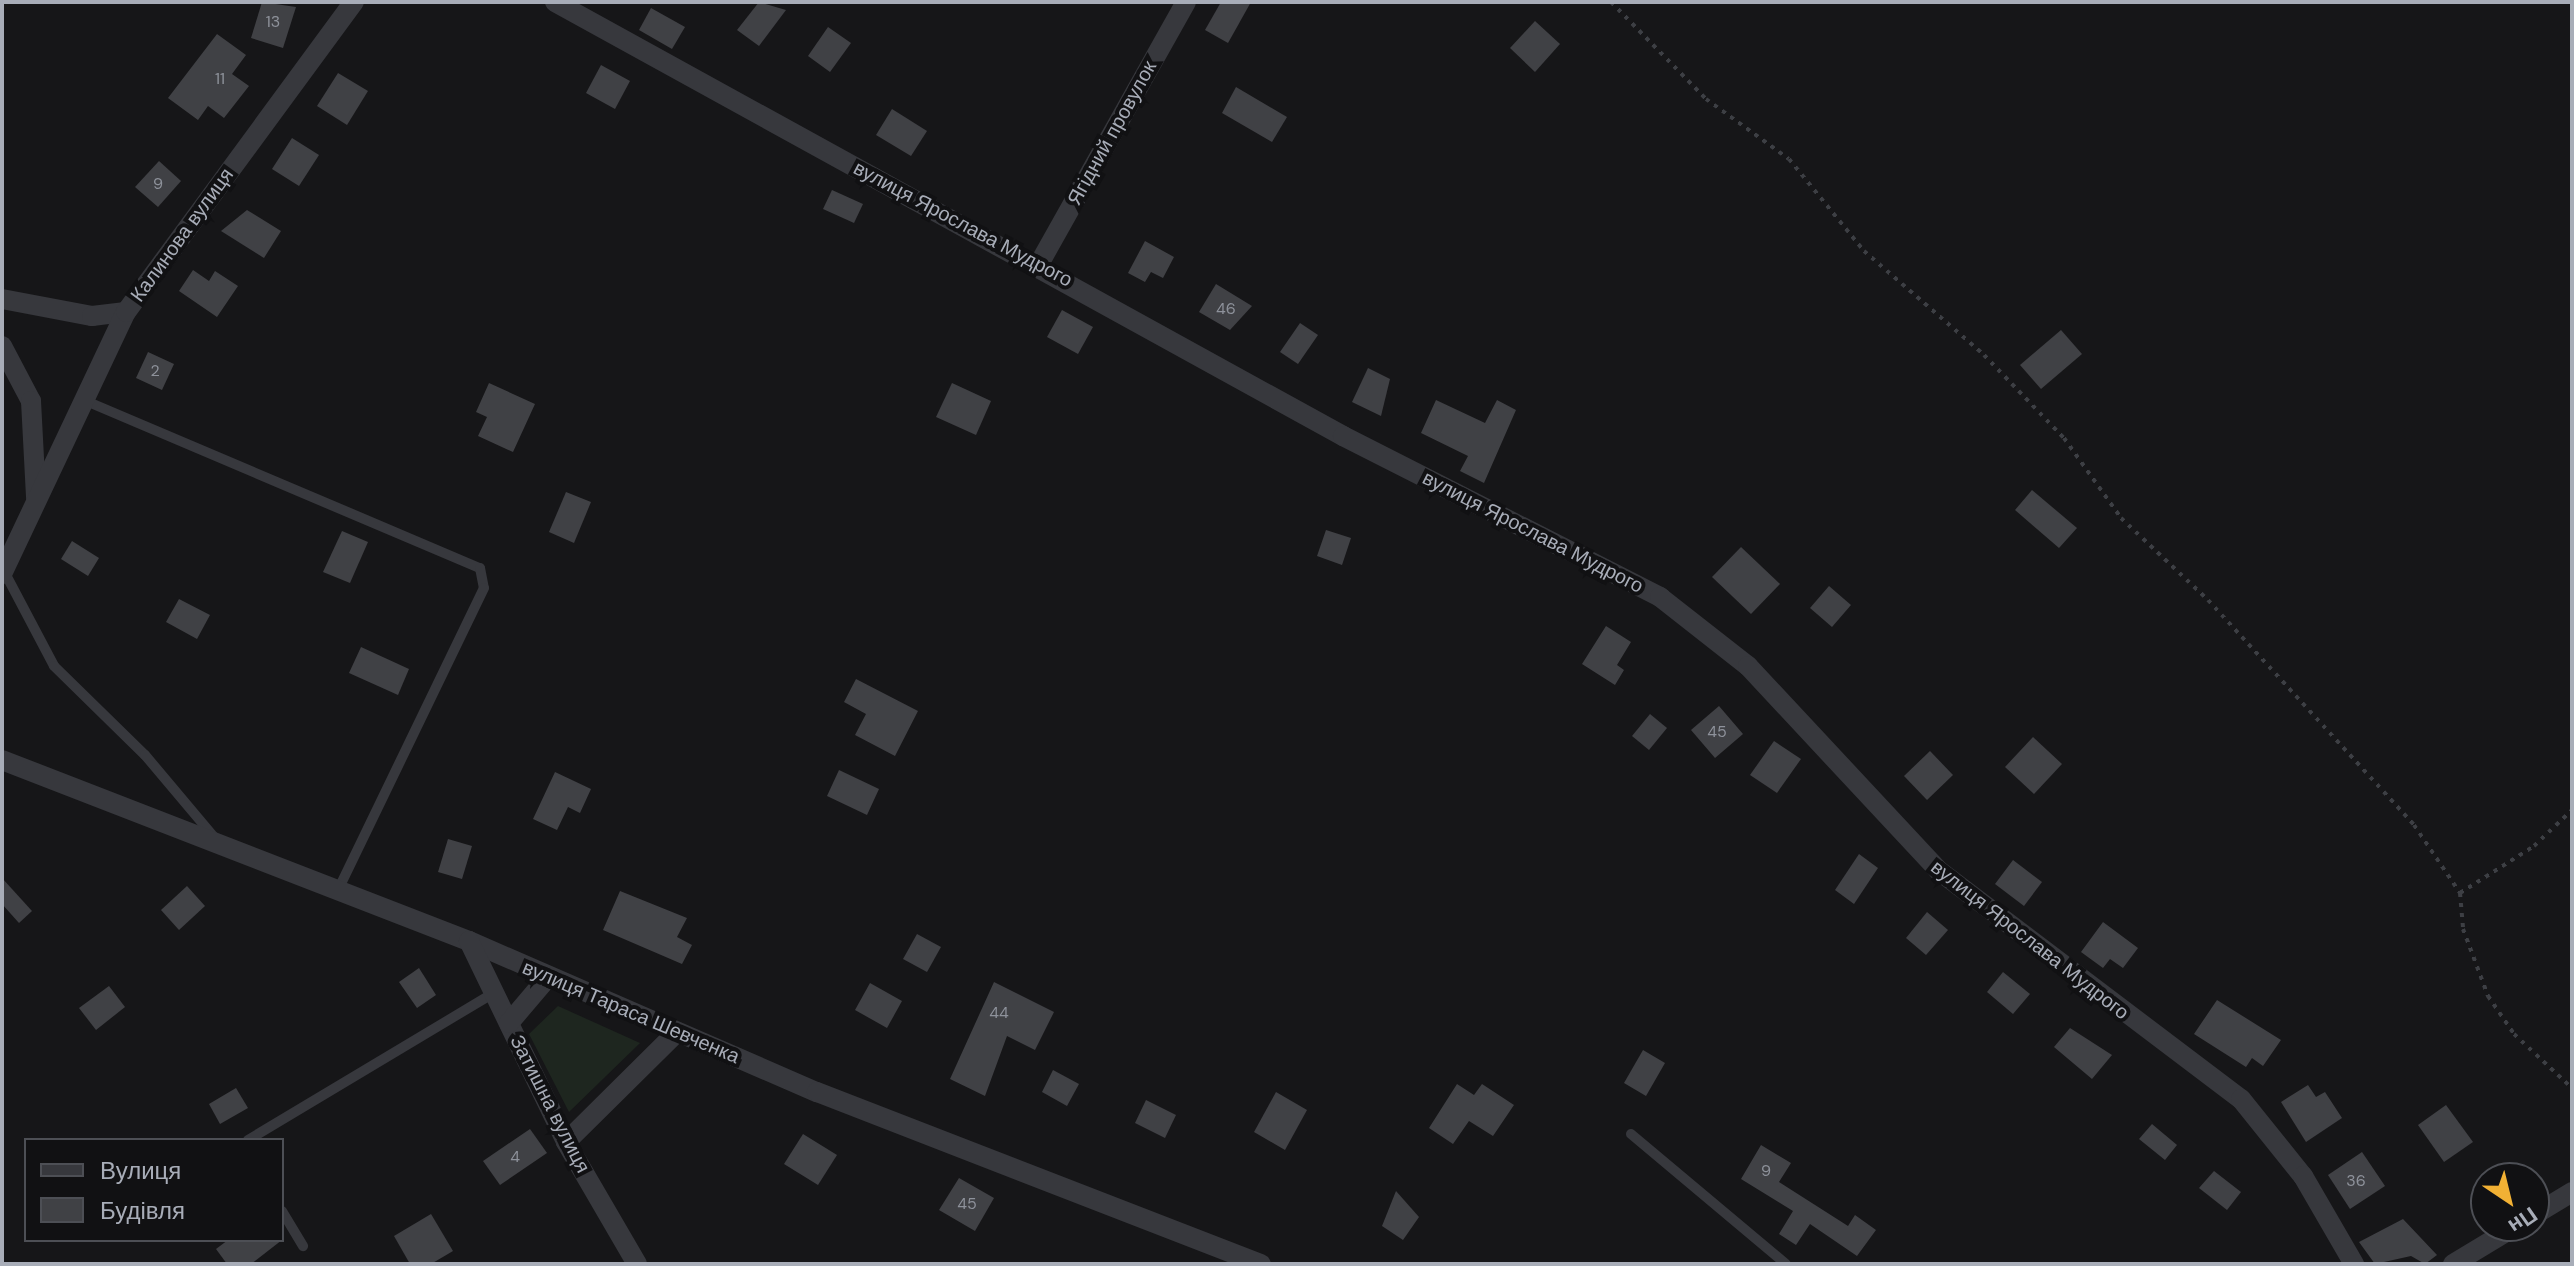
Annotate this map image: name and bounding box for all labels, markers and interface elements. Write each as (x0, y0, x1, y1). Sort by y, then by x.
house number: 13 (266, 12, 280, 32)
street label: Ягідний провулок (1062, 57, 1162, 209)
house number: 11 (215, 69, 225, 89)
street label: вулиця Ярослава Мудрого (849, 156, 1077, 292)
street label: Калинова вулиця (125, 163, 239, 307)
house number: 9 (153, 174, 163, 194)
house number: 46 (1216, 299, 1236, 319)
house number: 2 (150, 361, 160, 381)
street label: вулиця Ярослава Мудрого (1419, 466, 1647, 598)
house number: 45 (1707, 722, 1727, 742)
street label: вулиця Ярослава Мудрого (1926, 855, 2134, 1025)
street label: вулиця Тараса Шевченка (519, 955, 743, 1069)
house number: 44 (989, 1003, 1009, 1023)
street label: Затишна вулиця (505, 1031, 595, 1177)
legend (24, 1138, 284, 1242)
house number: 4 (510, 1147, 520, 1167)
text: Вулиця (100, 1155, 181, 1186)
house number: 9 (1761, 1161, 1771, 1181)
north arrow (2470, 1162, 2550, 1242)
house number: 36 (2346, 1171, 2366, 1191)
house number: 45 (957, 1194, 977, 1214)
text: Будівля (100, 1195, 185, 1226)
text: Пн (2503, 1200, 2543, 1241)

